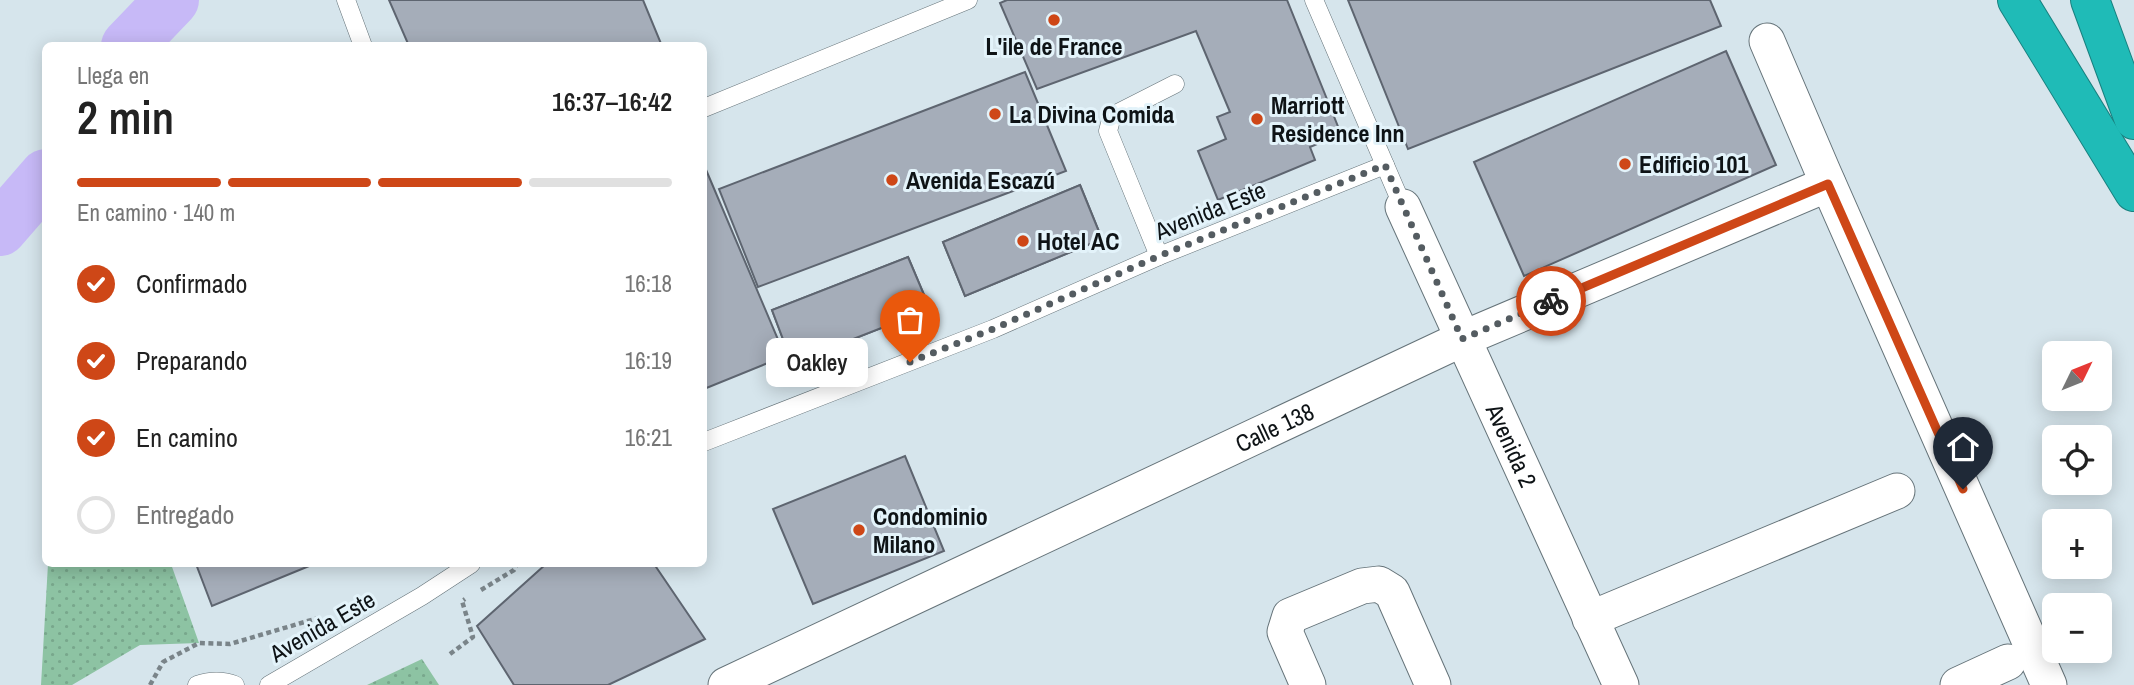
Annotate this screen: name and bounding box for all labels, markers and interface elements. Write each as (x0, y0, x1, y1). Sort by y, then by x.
marker: L'ile de France (1046, 12, 1062, 28)
place label: L'ile de France (985, 30, 1123, 62)
text: Llega en (77, 60, 149, 91)
text: 16:37–16:42 (552, 84, 672, 119)
text: 2 min (77, 86, 174, 148)
place label: Marriott Residence Inn (1271, 89, 1404, 149)
place label: La Divina Comida (1009, 98, 1174, 130)
marker: La Divina Comida (987, 106, 1003, 122)
marker: Marriott Residence Inn (1249, 111, 1265, 127)
place label: Edificio 101 (1639, 148, 1748, 180)
marker: Edificio 101 (1617, 156, 1633, 172)
place label: Avenida Escazú (906, 164, 1055, 196)
marker: Avenida Escazú (884, 172, 900, 188)
street label: Avenida Este (1149, 173, 1270, 247)
text: En camino · 140 m (77, 197, 235, 228)
place label: Hotel AC (1037, 225, 1119, 257)
marker: Hotel AC (1015, 233, 1031, 249)
icon: check (77, 265, 115, 303)
text: Confirmado (136, 266, 247, 301)
courier (1516, 266, 1586, 336)
text: 16:18 (625, 268, 672, 299)
icon: bike (1532, 282, 1570, 320)
pin (880, 290, 940, 362)
icon: bag (891, 301, 929, 339)
callout: Oakley (766, 338, 868, 386)
north arrow (2042, 341, 2112, 411)
map controls (2042, 341, 2112, 663)
icon: check (77, 342, 115, 380)
text: Preparando (136, 343, 247, 378)
text: 16:19 (625, 345, 672, 376)
text: Oakley (787, 347, 847, 378)
street label: Calle 138 (1230, 395, 1319, 459)
street label: Avenida 2 (1478, 398, 1545, 492)
pin (1933, 417, 1993, 489)
icon: check (77, 419, 115, 457)
text: En camino (136, 420, 238, 455)
text: 16:21 (625, 422, 672, 453)
button: locate (2042, 425, 2112, 495)
icon: home (1944, 428, 1982, 466)
text: Entregado (136, 497, 234, 532)
place label: Condominio Milano (873, 500, 988, 560)
button: + (2042, 509, 2112, 579)
marker: Condominio Milano (851, 522, 867, 538)
street label: Avenida Este (263, 583, 381, 670)
button: − (2042, 593, 2112, 663)

